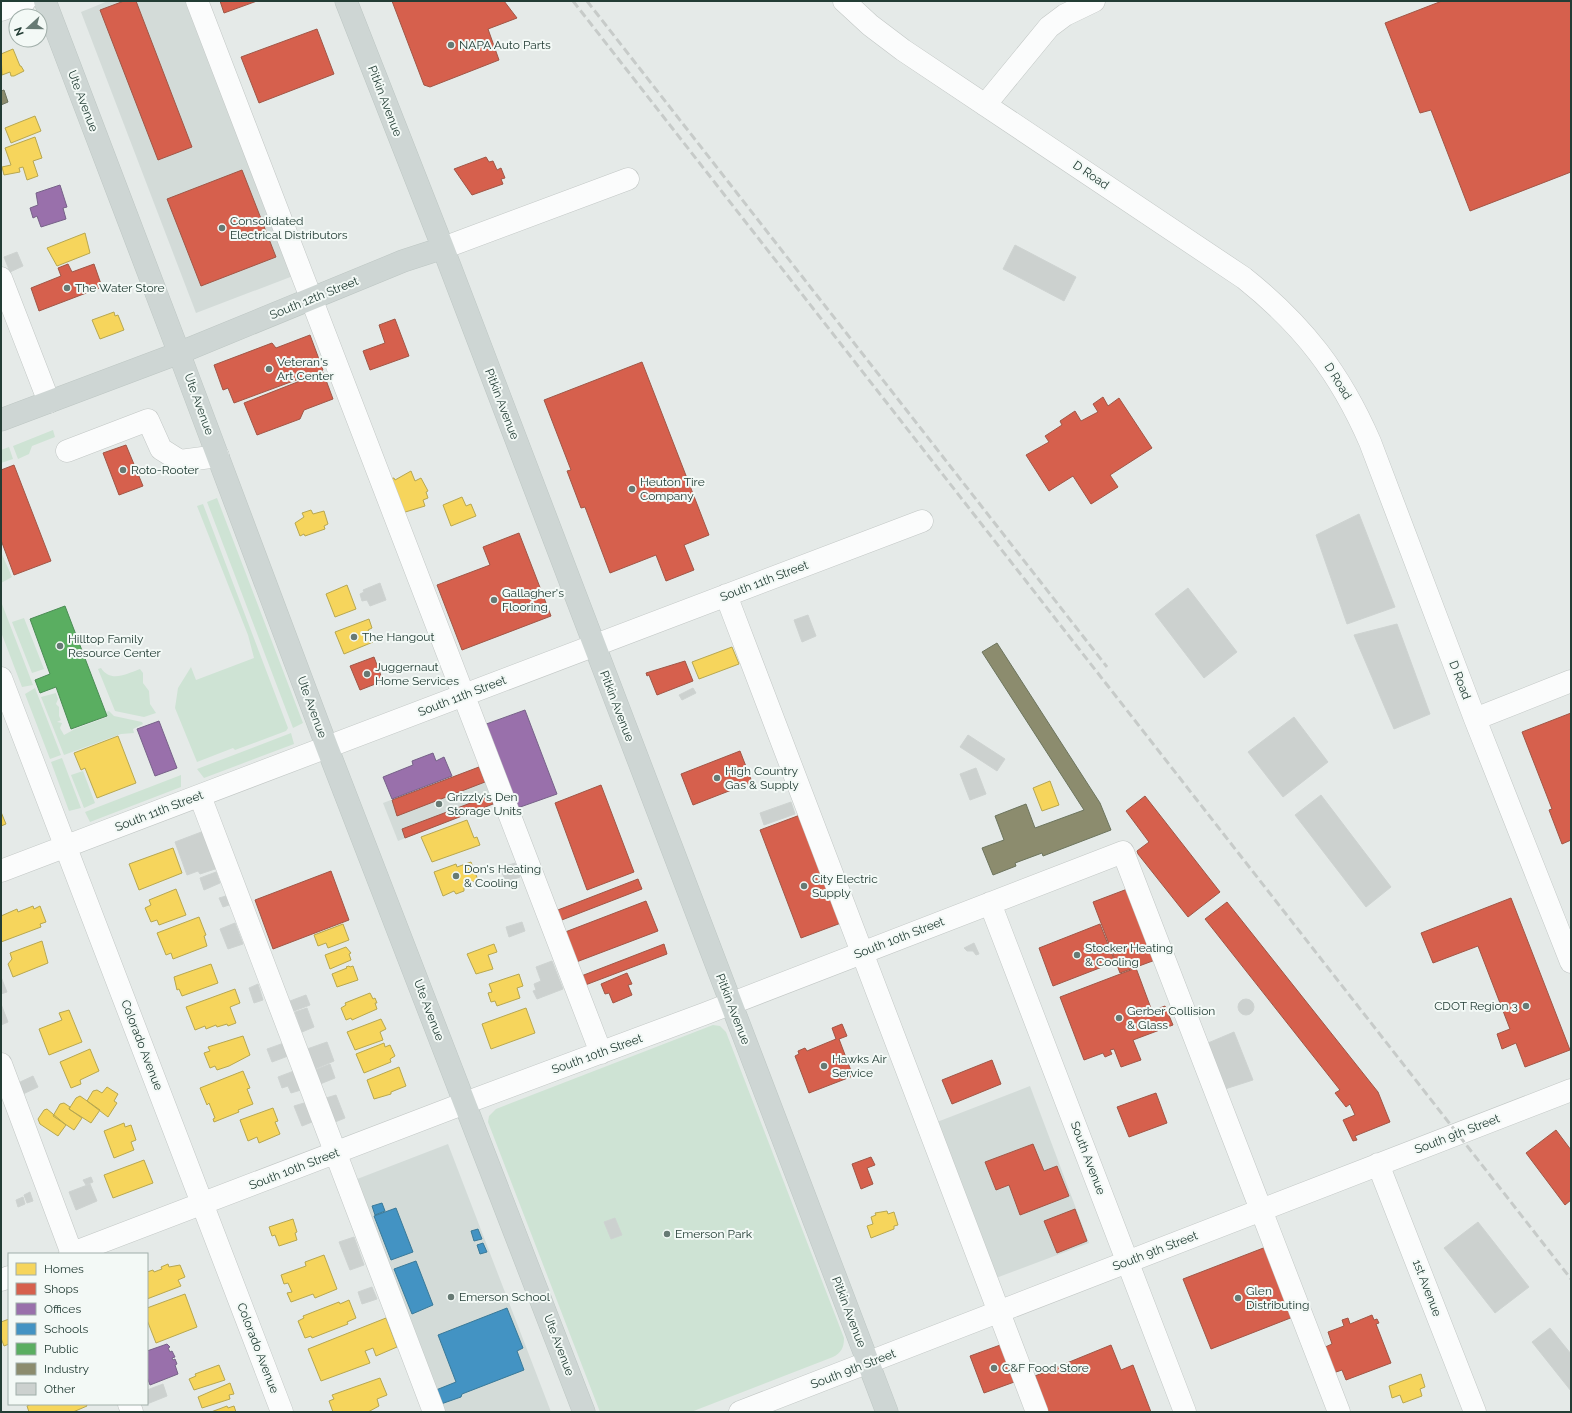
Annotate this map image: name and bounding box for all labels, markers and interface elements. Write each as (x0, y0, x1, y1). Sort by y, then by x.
north arrow (8, 8, 48, 48)
text: N (12, 25, 27, 38)
place label: NAPA Auto Parts (459, 38, 551, 52)
marker: NAPA Auto Parts (446, 40, 456, 50)
street label: Pitkin Avenue (365, 64, 405, 138)
street label: Ute Avenue (65, 68, 101, 134)
street label: D Road (1070, 158, 1112, 192)
place label: Consolidated Electrical Distributors (230, 214, 348, 242)
marker: Consolidated Electrical Distributors (217, 223, 227, 233)
street label: South 12th Street (268, 274, 360, 322)
place label: The Water Store (75, 281, 165, 295)
marker: The Water Store (62, 283, 72, 293)
place label: Veteran's Art Center (277, 355, 335, 383)
street label: D Road (1321, 360, 1355, 402)
marker: Veteran's Art Center (264, 364, 274, 374)
street label: Pitkin Avenue (482, 367, 522, 441)
street label: Ute Avenue (181, 371, 217, 437)
place label: Roto-Rooter (131, 463, 200, 477)
marker: Roto-Rooter (118, 465, 128, 475)
place label: Heuton Tire Company (640, 475, 705, 503)
marker: Heuton Tire Company (627, 484, 637, 494)
street label: South 11th Street (718, 558, 810, 604)
place label: Gallagher's Flooring (502, 586, 564, 614)
marker: Gallagher's Flooring (489, 595, 499, 605)
place label: The Hangout (362, 630, 434, 644)
place label: Hilltop Family Resource Center (68, 632, 162, 660)
marker: The Hangout (349, 632, 359, 642)
marker: Hilltop Family Resource Center (55, 641, 65, 651)
street label: D Road (1446, 659, 1474, 701)
place label: Juggernaut Home Services (375, 660, 459, 688)
marker: Juggernaut Home Services (362, 669, 372, 679)
street label: Pitkin Avenue (597, 669, 637, 743)
street label: South 11th Street (416, 673, 508, 719)
street label: Ute Avenue (294, 674, 330, 740)
place label: High Country Gas & Supply (725, 764, 799, 792)
marker: High Country Gas & Supply (712, 773, 722, 783)
street label: South 11th Street (113, 788, 205, 834)
place label: Grizzly's Den Storage Units (447, 790, 522, 818)
marker: Grizzly's Den Storage Units (434, 799, 444, 809)
place label: Don's Heating & Cooling (464, 862, 541, 890)
marker: Don's Heating & Cooling (451, 871, 461, 881)
place label: City Electric Supply (812, 872, 878, 900)
marker: City Electric Supply (799, 881, 809, 891)
street label: South 10th Street (852, 914, 946, 962)
place label: Stocker Heating & Cooling (1085, 941, 1173, 969)
marker: Stocker Heating & Cooling (1072, 950, 1082, 960)
street label: Pitkin Avenue (713, 972, 753, 1046)
street label: Ute Avenue (411, 977, 447, 1043)
street label: Colorado Avenue (118, 998, 166, 1092)
place label: CDOT Region 3 (1434, 999, 1518, 1013)
marker: CDOT Region 3 (1521, 1001, 1531, 1011)
place label: Gerber Collision & Glass (1127, 1004, 1215, 1032)
marker: Gerber Collision & Glass (1114, 1013, 1124, 1023)
street label: South 10th Street (550, 1031, 644, 1077)
place label: Hawks Air Service (832, 1052, 887, 1080)
marker: Hawks Air Service (819, 1061, 829, 1071)
street label: South 9th Street (1412, 1111, 1502, 1157)
street label: South Avenue (1068, 1119, 1108, 1197)
street label: South 10th Street (247, 1145, 341, 1193)
place label: Emerson Park (675, 1227, 753, 1241)
street label: South 9th Street (1110, 1228, 1200, 1274)
marker: Emerson Park (662, 1229, 672, 1239)
legend (8, 1253, 148, 1405)
street label: 1st Avenue (1410, 1258, 1444, 1318)
text: Homes (44, 1262, 84, 1276)
street label: Pitkin Avenue (829, 1275, 869, 1349)
text: Shops (44, 1282, 79, 1296)
place label: Glen Distributing (1246, 1284, 1309, 1312)
place label: Emerson School (459, 1290, 551, 1304)
marker: Emerson School (446, 1292, 456, 1302)
marker: Glen Distributing (1233, 1293, 1243, 1303)
street label: Colorado Avenue (234, 1301, 282, 1395)
text: Offices (44, 1302, 81, 1316)
street label: Ute Avenue (541, 1312, 577, 1378)
text: Schools (44, 1322, 88, 1336)
text: Public (44, 1342, 79, 1356)
street label: South 9th Street (808, 1346, 898, 1392)
place label: C&F Food Store (1002, 1361, 1089, 1375)
text: Industry (44, 1362, 90, 1376)
marker: C&F Food Store (989, 1363, 999, 1373)
text: Other (44, 1382, 76, 1396)

